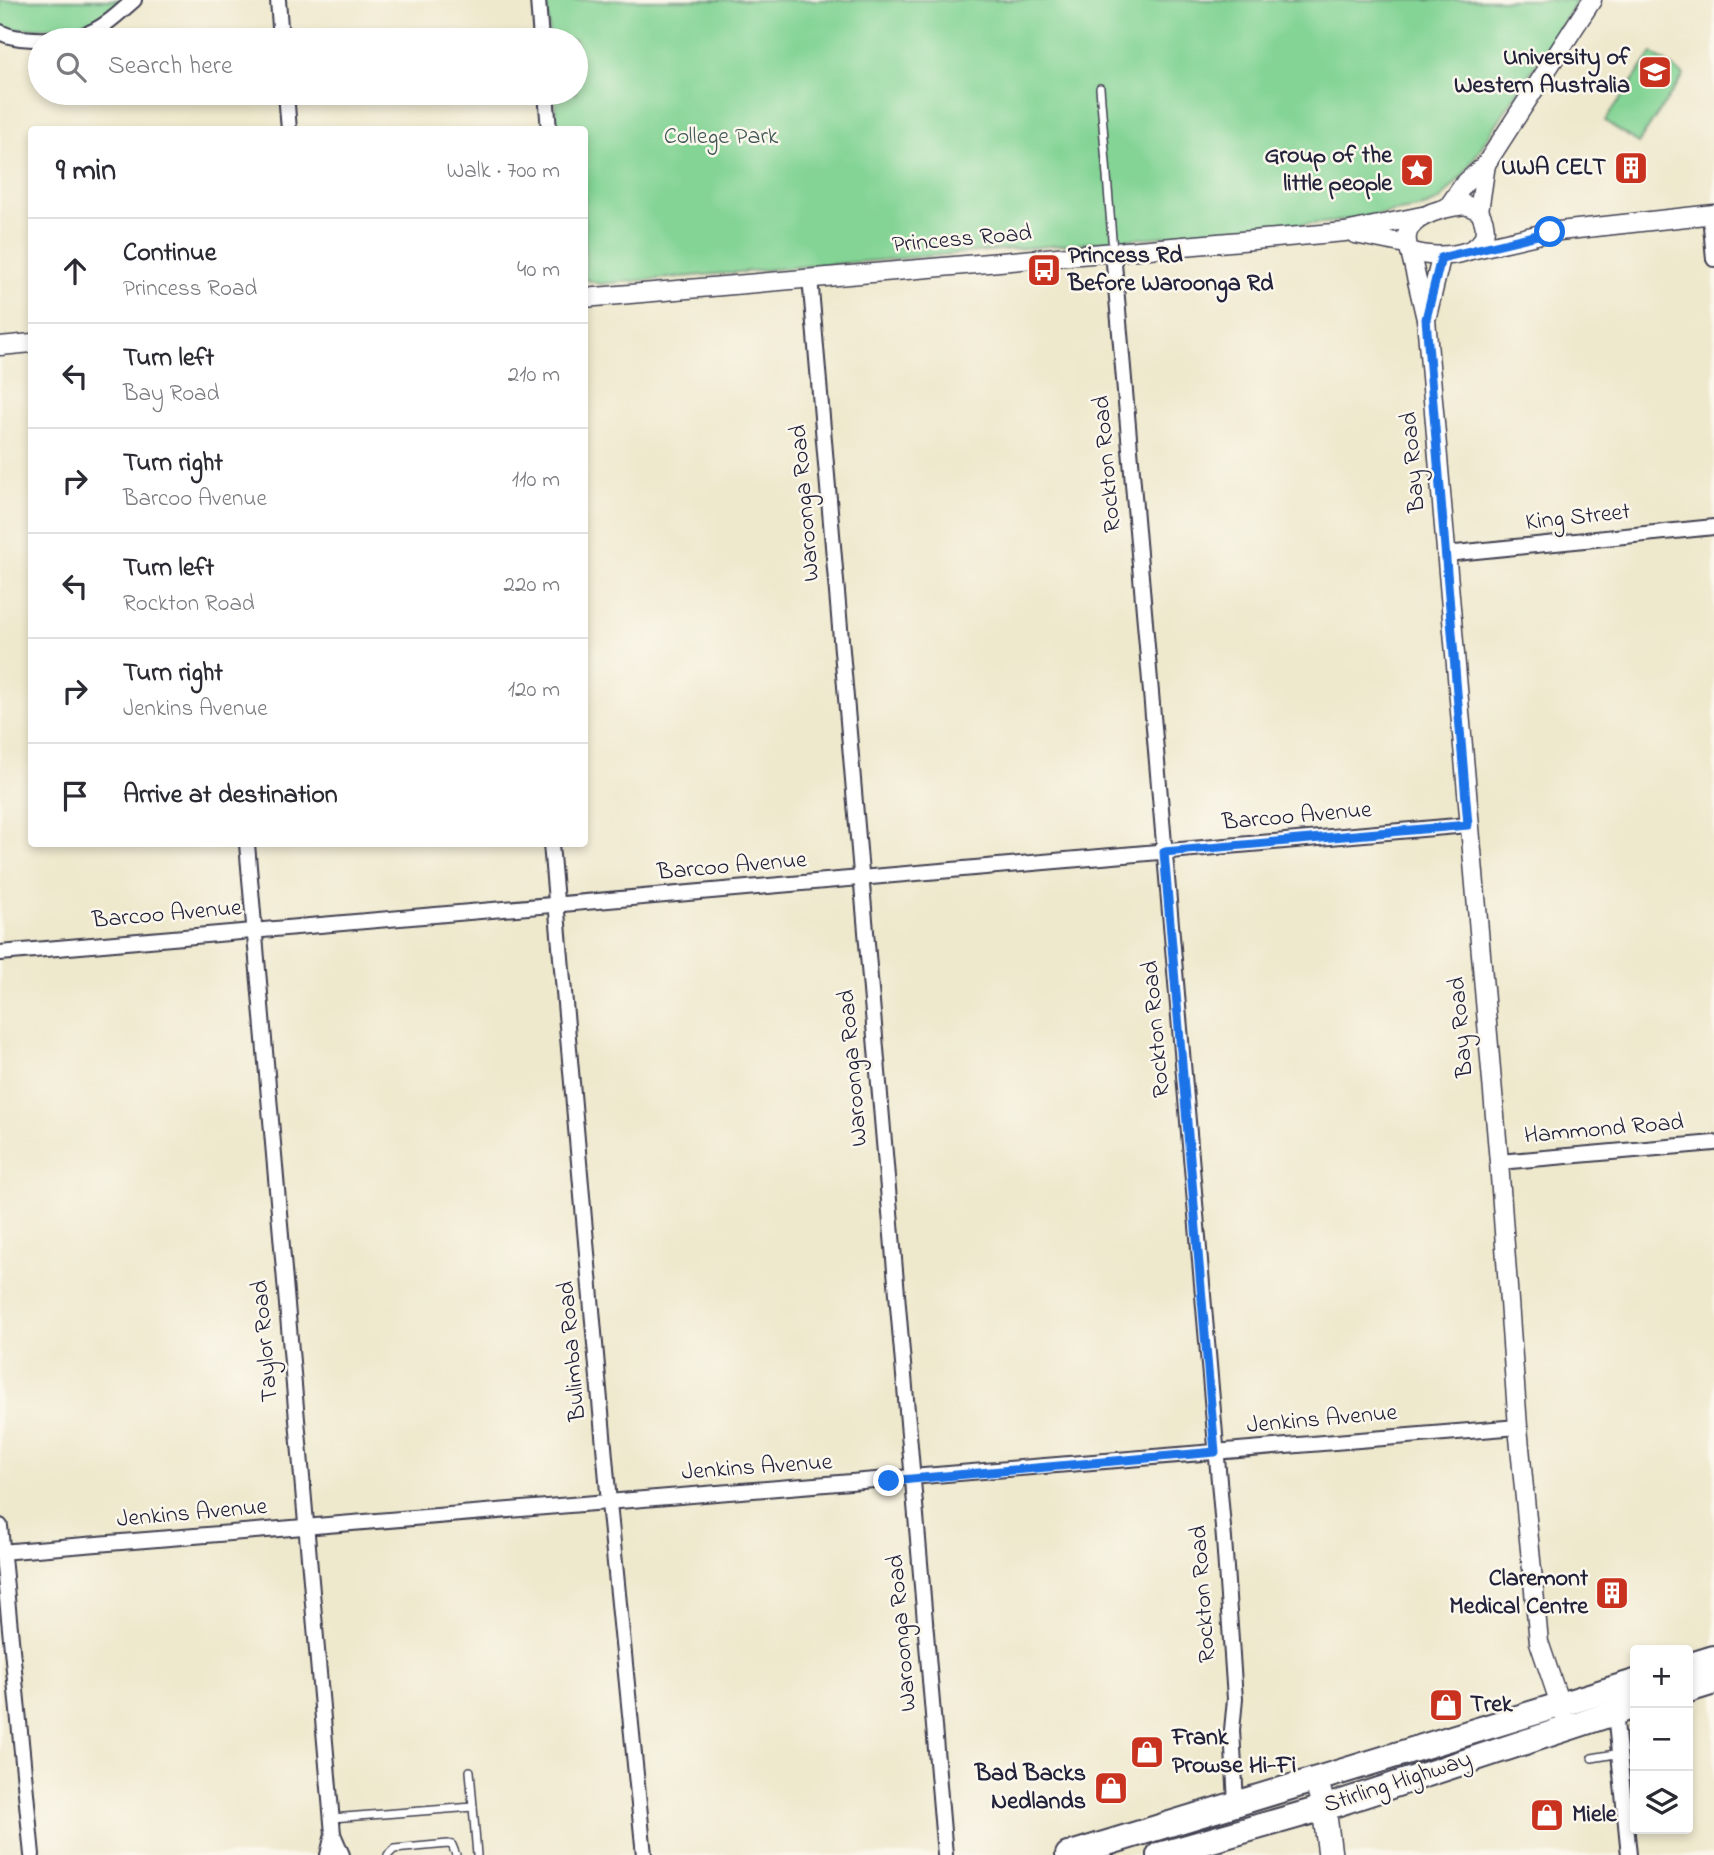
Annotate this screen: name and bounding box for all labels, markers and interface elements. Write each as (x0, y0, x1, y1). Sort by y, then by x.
search box (28, 28, 588, 105)
place label: University of Western Australia (1454, 41, 1631, 104)
icon: search (52, 48, 90, 86)
text: Search here (108, 48, 233, 86)
school or university icon: University of Western Australia (1636, 53, 1674, 91)
park label: College Park (664, 120, 779, 155)
place label: Group of the little people (1264, 139, 1393, 202)
building icon: UWA CELT (1612, 149, 1650, 187)
text: 9 min (56, 150, 116, 194)
place icon: Group of the little people (1398, 151, 1436, 189)
place label: UWA CELT (1501, 151, 1606, 186)
text: Walk · 700 m (446, 155, 560, 188)
street label: Princess Road (891, 216, 1034, 264)
route start (1534, 216, 1565, 247)
text: Continue (123, 235, 216, 273)
place label: Princess Rd Before Waroonga Rd (1067, 239, 1274, 303)
bus stop icon: Princess Rd Before Waroonga Rd (1025, 251, 1063, 289)
icon: ahead (56, 252, 94, 290)
text: 40 m (517, 254, 560, 287)
text: Princess Road (123, 273, 257, 306)
text: Turn left (123, 340, 214, 378)
icon: left (56, 357, 94, 395)
text: 210 m (508, 359, 560, 392)
text: Bay Road (123, 378, 219, 411)
street label: Rockton Road (1085, 393, 1131, 534)
street label: Bay Road (1392, 410, 1437, 515)
street label: Waroonga Road (782, 422, 830, 583)
text: Turn right (123, 445, 223, 483)
icon: right (56, 462, 94, 500)
text: 110 m (512, 464, 560, 497)
text: Barcoo Avenue (123, 483, 267, 516)
street label: King Street (1524, 495, 1632, 541)
text: Turn left (123, 550, 214, 588)
icon: left (56, 567, 94, 605)
text: 220 m (504, 569, 560, 602)
text: Rockton Road (123, 588, 255, 621)
text: Turn right (123, 655, 223, 693)
icon: right (56, 672, 94, 710)
text: 120 m (508, 674, 560, 707)
text: Jenkins Avenue (123, 693, 268, 726)
icon: arrive (56, 777, 94, 815)
text: Arrive at destination (123, 777, 338, 815)
street label: Barcoo Avenue (1220, 793, 1373, 841)
street label: Barcoo Avenue (655, 843, 808, 891)
street label: Barcoo Avenue (90, 891, 243, 939)
street label: Rockton Road (1134, 958, 1180, 1099)
street label: Bay Road (1440, 975, 1485, 1080)
street label: Waroonga Road (830, 987, 878, 1148)
street label: Hammond Road (1523, 1106, 1686, 1154)
street label: Taylor Road (243, 1278, 290, 1403)
street label: Bulimba Road (549, 1279, 597, 1424)
street label: Jenkins Avenue (1245, 1396, 1399, 1444)
street label: Jenkins Avenue (680, 1445, 834, 1491)
route end (873, 1465, 904, 1496)
street label: Jenkins Avenue (115, 1490, 269, 1538)
street label: Rockton Road (1182, 1524, 1226, 1664)
street label: Waroonga Road (879, 1552, 927, 1713)
place label: Claremont Medical Centre (1449, 1562, 1589, 1625)
building icon: Claremont Medical Centre (1593, 1574, 1631, 1612)
map controls (1630, 1645, 1693, 1834)
button: + (1630, 1645, 1693, 1708)
shop icon: Trek (1427, 1686, 1465, 1724)
place label: Trek (1470, 1688, 1513, 1723)
button: − (1630, 1708, 1693, 1771)
place label: Frank Prowse Hi-Fi (1171, 1721, 1296, 1784)
shop icon: Frank Prowse Hi-Fi (1128, 1733, 1166, 1771)
street label: Stirling Highway (1319, 1743, 1477, 1824)
place label: Bad Backs Nedlands (974, 1757, 1086, 1820)
shop icon: Bad Backs Nedlands (1092, 1769, 1130, 1807)
button: layers (1630, 1771, 1693, 1834)
shop icon: Miele (1528, 1796, 1566, 1834)
place label: Miele (1572, 1798, 1618, 1833)

